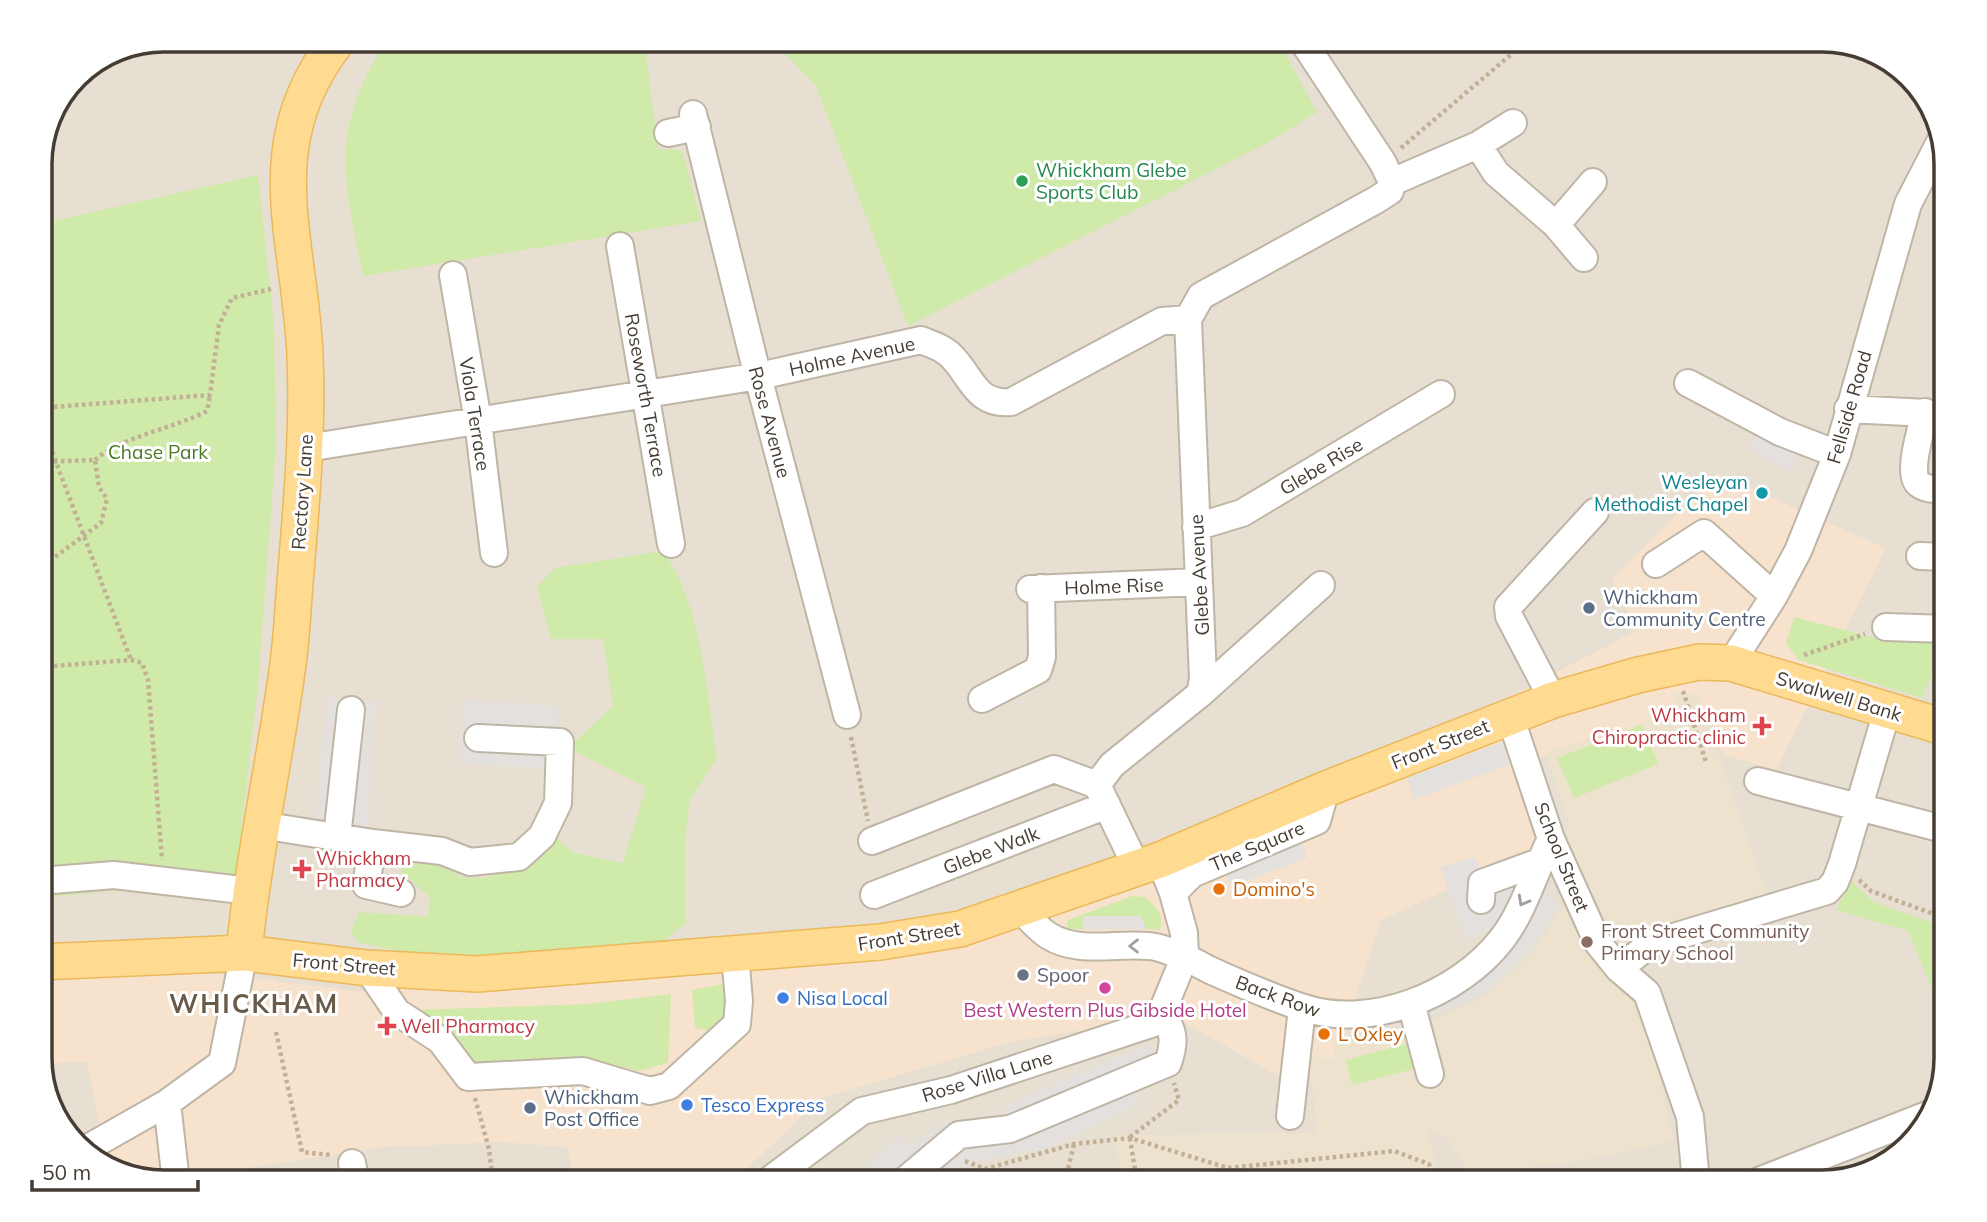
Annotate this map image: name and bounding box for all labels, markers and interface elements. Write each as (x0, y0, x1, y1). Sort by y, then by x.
place label: Whickham Glebe Sports Club (1036, 158, 1187, 204)
marker: Whickham Glebe Sports Club (1014, 173, 1030, 189)
street label: Roseworth Terrace (620, 311, 672, 479)
street label: Holme Avenue (787, 331, 917, 381)
street label: Fellside Road (1821, 347, 1877, 467)
street label: Viola Terrace (454, 356, 496, 472)
street label: Rose Avenue (744, 364, 796, 480)
street label: Glebe Rise (1275, 432, 1367, 500)
street label: Rectory Lane (286, 433, 318, 551)
park label: Chase Park (108, 440, 208, 464)
place label: Wesleyan Methodist Chapel (1594, 470, 1748, 516)
marker: Wesleyan Methodist Chapel (1754, 485, 1770, 501)
street label: Glebe Avenue (1184, 514, 1214, 636)
street label: Holme Rise (1064, 572, 1164, 600)
place label: Whickham Community Centre (1603, 585, 1766, 631)
marker: Whickham Community Centre (1581, 600, 1597, 616)
street label: Swalwell Bank (1773, 666, 1905, 727)
place label: Whickham Chiropractic clinic (1592, 703, 1746, 749)
street label: Front Street (1388, 713, 1493, 774)
marker: Whickham Chiropractic clinic (1752, 716, 1772, 736)
street label: School Street (1529, 799, 1595, 916)
street label: The Square (1206, 815, 1308, 877)
street label: Glebe Walk (939, 821, 1043, 879)
place label: Whickham Pharmacy (316, 846, 411, 892)
marker: Whickham Pharmacy (294, 861, 310, 877)
place label: Domino's (1233, 877, 1315, 901)
marker: Domino's (1211, 881, 1227, 897)
one-way arrow (1518, 894, 1531, 906)
street label: Front Street (856, 916, 962, 956)
place label: Front Street Community Primary School (1601, 919, 1809, 965)
marker: Front Street Community Primary School (1579, 934, 1595, 950)
one-way arrow (1128, 938, 1138, 954)
street label: Front Street (291, 948, 397, 980)
place label: Spoor (1037, 963, 1089, 987)
marker: Spoor (1015, 967, 1031, 983)
street label: Back Row (1232, 970, 1324, 1022)
marker: Best Western Plus Gibside Hotel (1097, 980, 1113, 996)
place label: Nisa Local (797, 986, 888, 1010)
district label: WHICKHAM (169, 987, 339, 1020)
marker: Nisa Local (775, 990, 791, 1006)
place label: Best Western Plus Gibside Hotel (963, 998, 1247, 1022)
place label: Well Pharmacy (401, 1014, 535, 1038)
marker: Well Pharmacy (379, 1018, 395, 1034)
place label: L Oxley (1338, 1022, 1403, 1046)
marker: L Oxley (1316, 1026, 1332, 1042)
street label: Rose Villa Lane (919, 1045, 1055, 1107)
place label: Whickham Post Office (544, 1085, 639, 1131)
place label: Tesco Express (701, 1093, 825, 1117)
marker: Tesco Express (679, 1097, 695, 1113)
marker: Whickham Post Office (522, 1100, 538, 1116)
scale bar (32, 1148, 198, 1192)
text: 50 m (42, 1159, 91, 1185)

